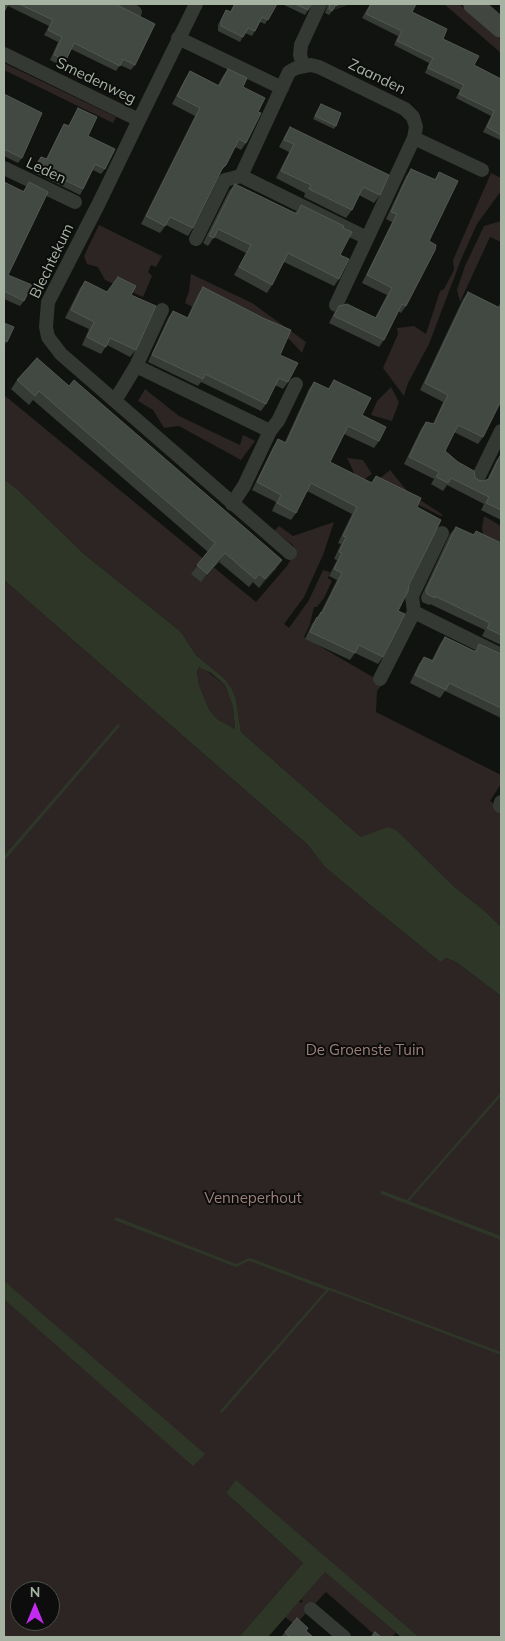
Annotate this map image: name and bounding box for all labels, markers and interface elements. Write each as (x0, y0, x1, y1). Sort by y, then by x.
street label: Smedenweg (53, 54, 139, 108)
street label: Zaanden (345, 55, 409, 99)
street label: Leden (23, 154, 69, 188)
street label: Blechtekum (26, 221, 78, 301)
park label: De Groenste Tuin (306, 1041, 424, 1059)
park label: Venneperhout (204, 1189, 302, 1207)
north arrow (10, 1581, 60, 1631)
text: N (30, 1583, 40, 1601)

